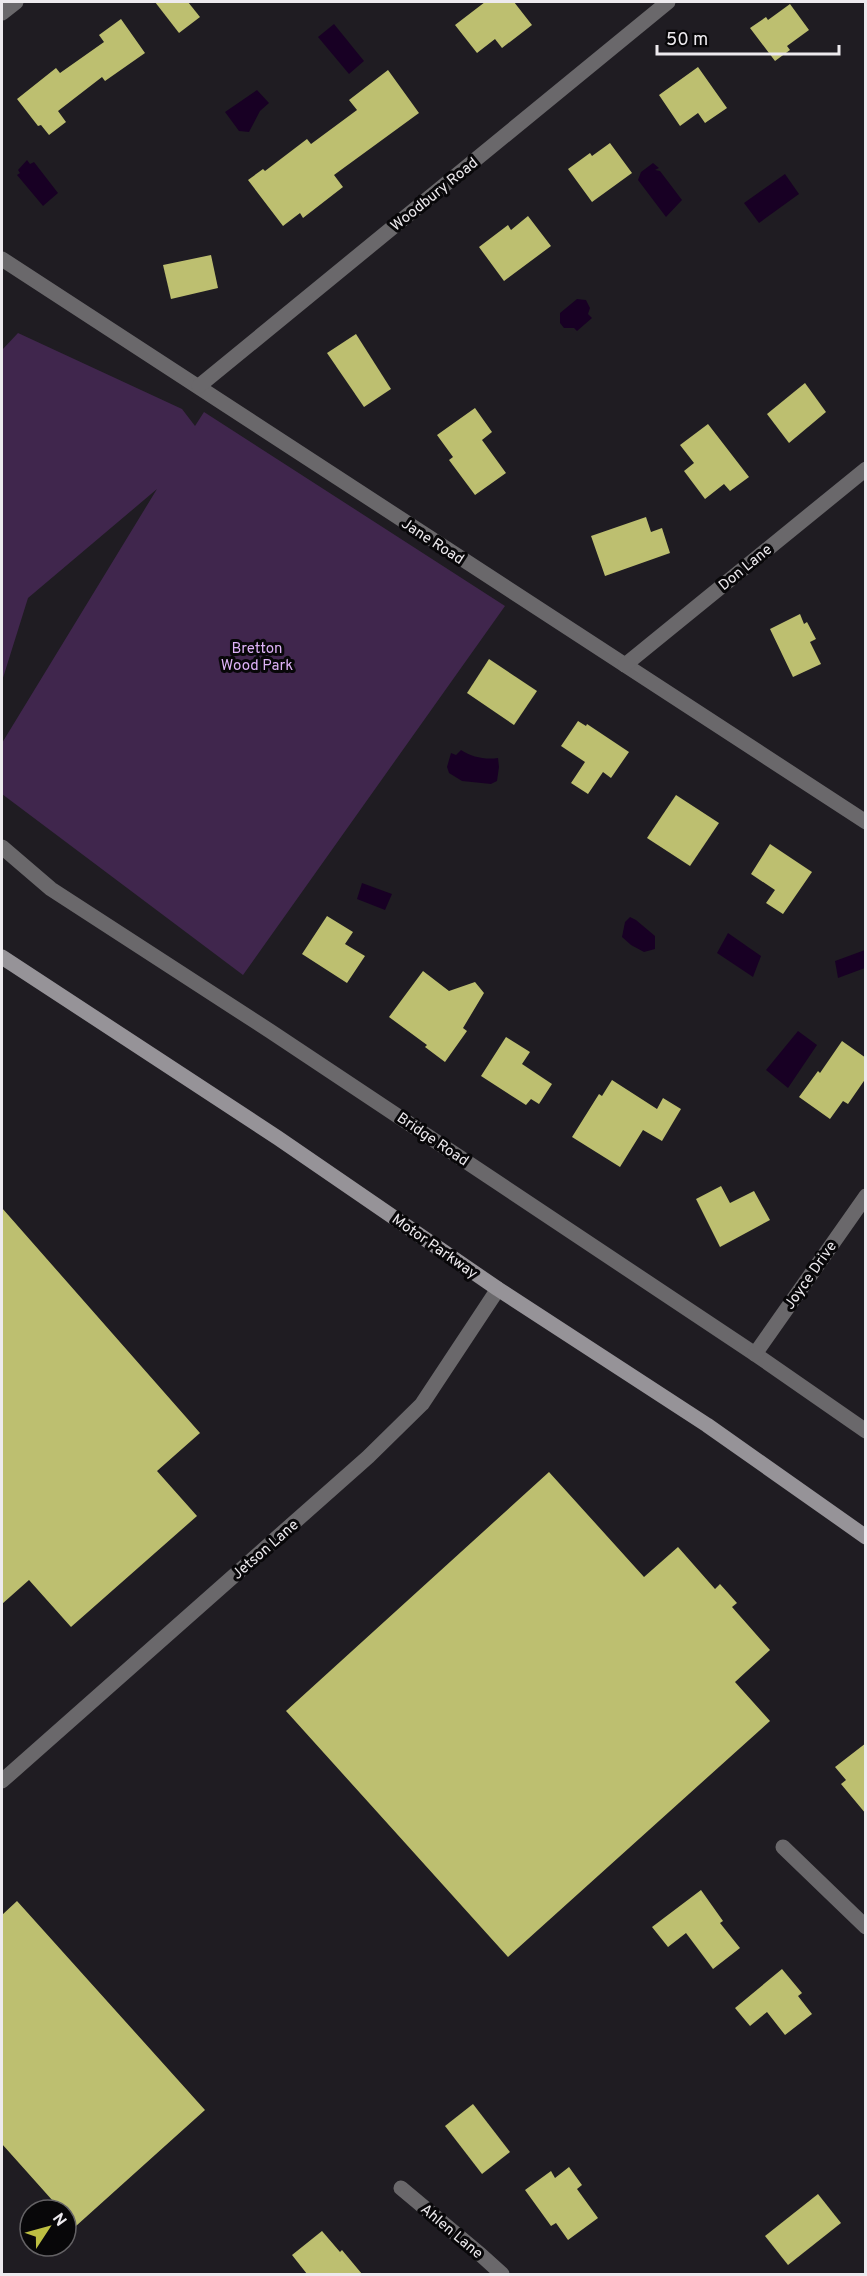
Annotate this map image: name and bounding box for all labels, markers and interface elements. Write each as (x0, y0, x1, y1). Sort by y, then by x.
scale bar (657, 18, 838, 56)
text: 50 m (666, 29, 708, 52)
street label: Woodbury Road (387, 154, 483, 236)
street label: Jane Road (397, 515, 467, 570)
street label: Don Lane (715, 541, 777, 596)
park label: Bretton Wood Park (221, 640, 293, 676)
street label: Bridge Road (393, 1109, 472, 1171)
street label: Motor Parkway (387, 1211, 481, 1284)
street label: Joyce Drive (781, 1238, 842, 1314)
street label: Jetson Lane (229, 1516, 303, 1584)
north arrow (18, 2198, 78, 2258)
street label: Ahlen Lane (416, 2200, 486, 2264)
text: N (47, 2210, 70, 2231)

